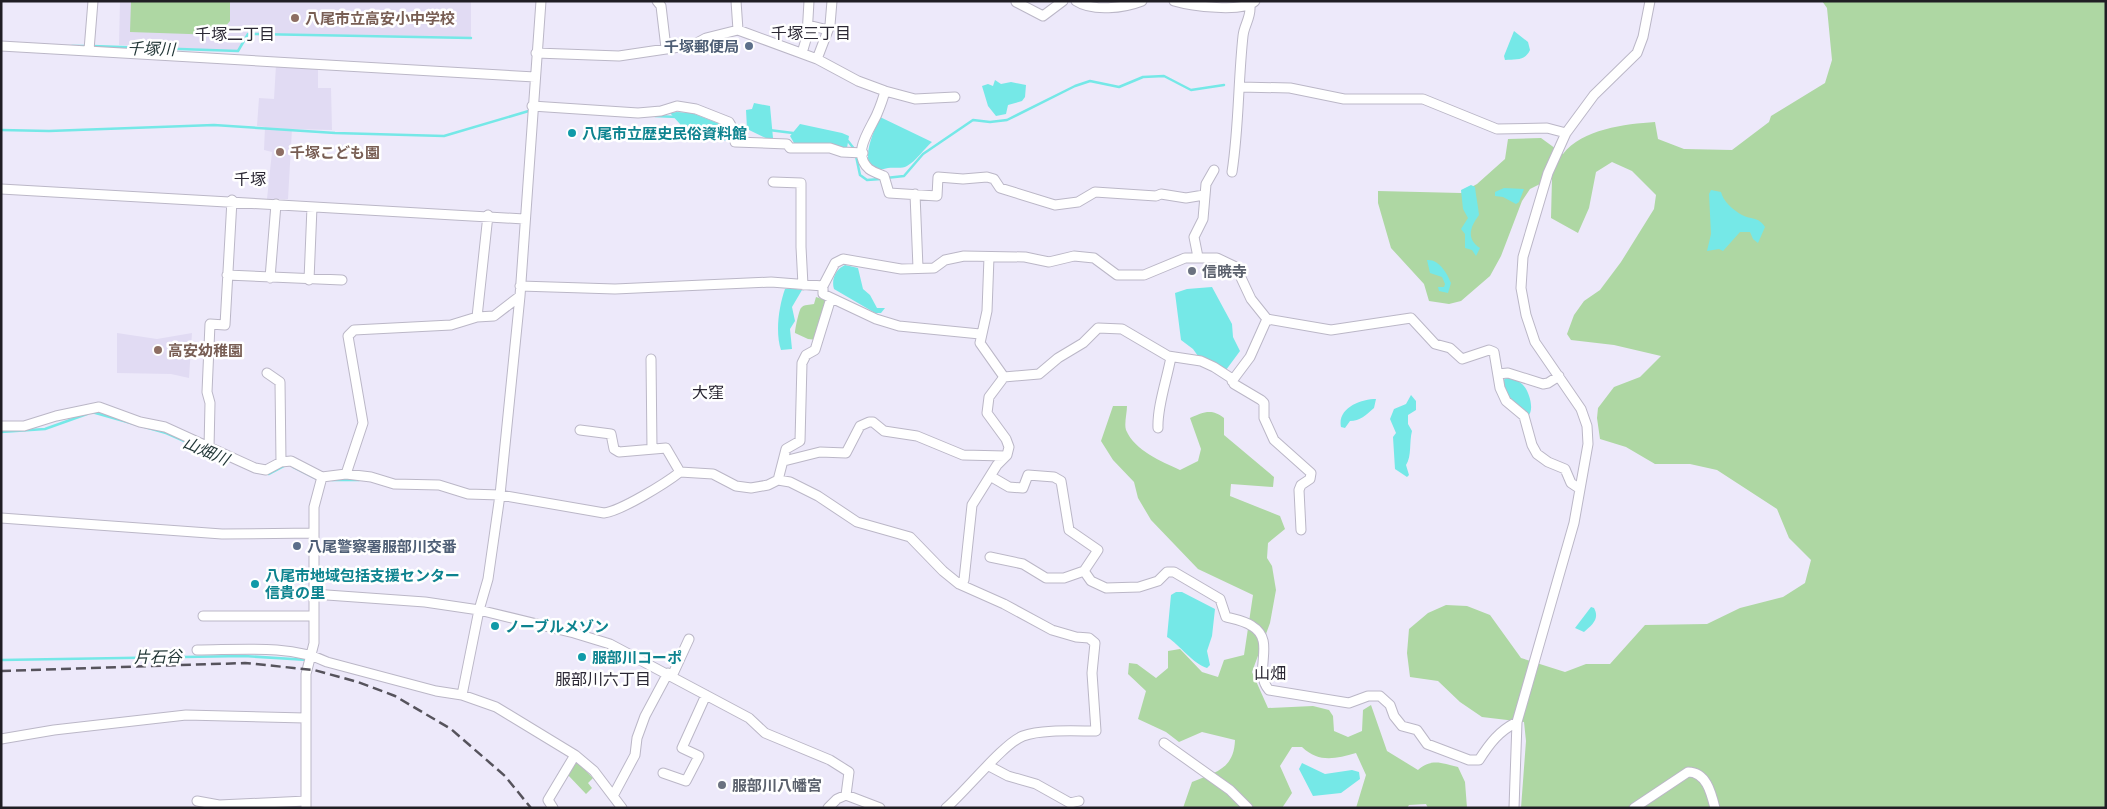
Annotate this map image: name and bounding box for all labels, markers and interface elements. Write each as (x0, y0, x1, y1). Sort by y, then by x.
place label: 八尾市立高安小中学校 (305, 10, 455, 27)
marker: 八尾市立高安小中学校 (289, 12, 301, 24)
district label: 千塚三丁目 (771, 25, 851, 42)
district label: 千塚二丁目 (195, 26, 275, 43)
place label: 千塚郵便局 (664, 38, 739, 55)
water label: 千塚川 (127, 40, 177, 58)
marker: 千塚郵便局 (743, 40, 755, 52)
place label: 八尾市立歴史民俗資料館 (582, 125, 747, 142)
marker: 八尾市立歴史民俗資料館 (566, 127, 578, 139)
place label: 千塚こども園 (290, 144, 380, 161)
marker: 千塚こども園 (274, 146, 286, 158)
district label: 千塚 (234, 171, 266, 188)
place label: 信暁寺 (1202, 263, 1247, 280)
marker: 信暁寺 (1186, 265, 1198, 277)
place label: 高安幼稚園 (168, 342, 243, 359)
marker: 高安幼稚園 (152, 344, 164, 356)
district label: 大窪 (692, 384, 724, 401)
water label: 山畑川 (181, 434, 233, 469)
place label: 八尾警察署服部川交番 (307, 538, 457, 555)
marker: 八尾警察署服部川交番 (291, 540, 303, 552)
place label: 八尾市地域包括支援センター 信貴の里 (265, 567, 460, 601)
marker: 八尾市地域包括支援センター 信貴の里 (249, 578, 261, 590)
place label: ノーブルメゾン (505, 618, 609, 635)
marker: ノーブルメゾン (489, 620, 501, 632)
water label: 片石谷 (134, 648, 184, 666)
place label: 服部川コーポ (592, 649, 682, 666)
marker: 服部川コーポ (576, 651, 588, 663)
district label: 山畑 (1254, 665, 1286, 682)
district label: 服部川六丁目 (555, 671, 651, 688)
place label: 服部川八幡宮 (732, 777, 822, 794)
marker: 服部川八幡宮 (716, 779, 728, 791)

